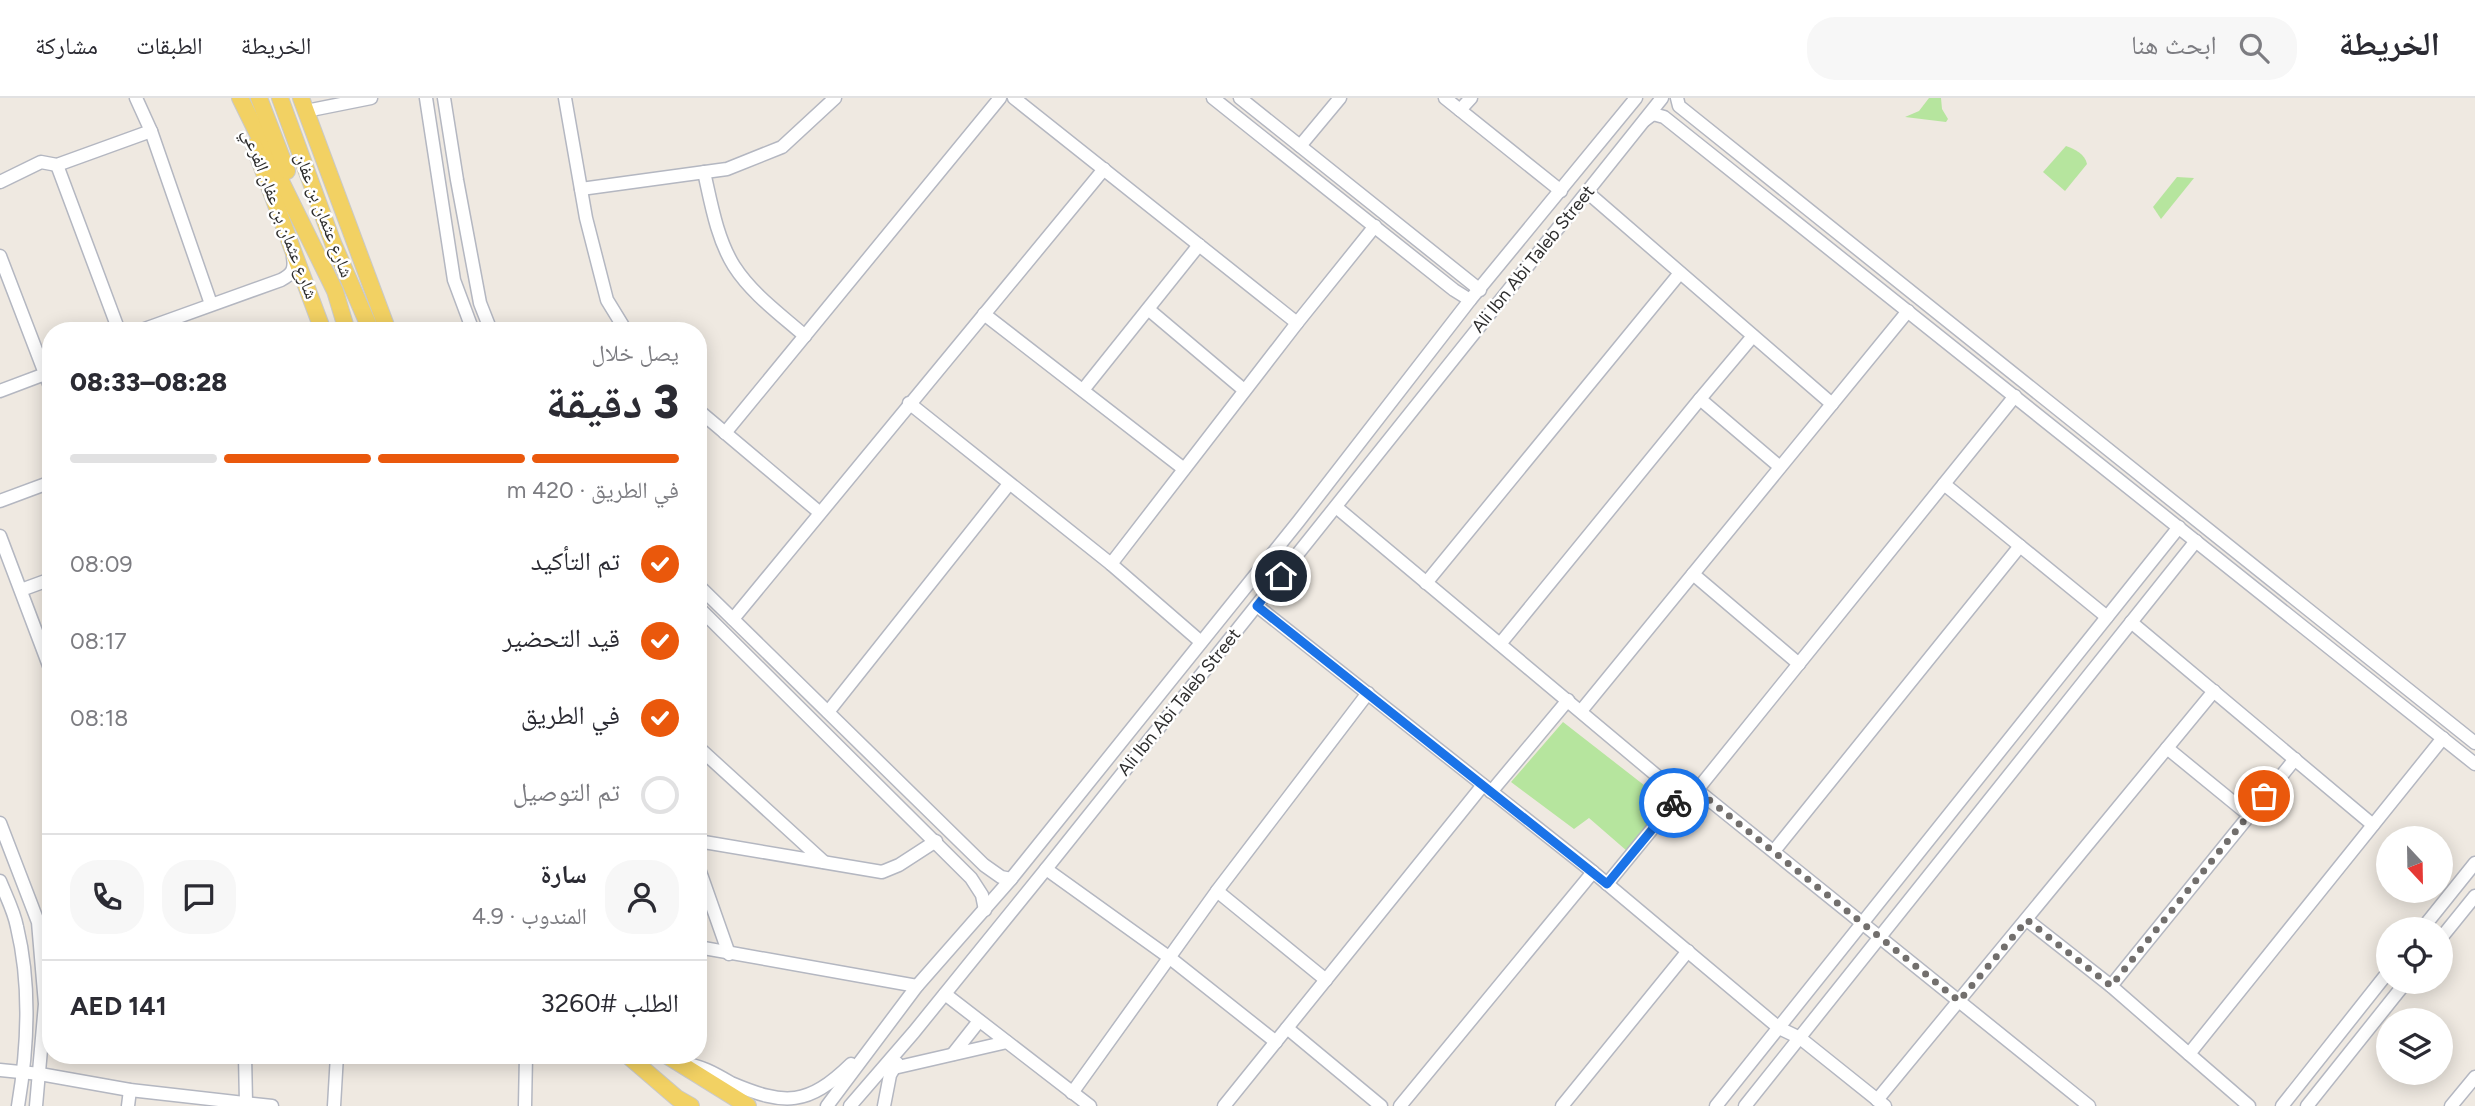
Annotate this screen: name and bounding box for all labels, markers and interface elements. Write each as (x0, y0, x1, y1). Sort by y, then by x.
search box (1807, 17, 2297, 80)
text: الخريطة (2339, 24, 2440, 63)
text: ابحث هنا (2131, 29, 2217, 61)
icon: search (2235, 29, 2273, 67)
text: مشاركة (35, 31, 98, 60)
text: الطبقات (136, 31, 203, 60)
text: الخريطة (241, 31, 311, 60)
street label: شارع عثمان بن عفان الفرعي (234, 126, 323, 303)
street label: شارع عثمان بن عفان (290, 149, 358, 281)
street label: Ali Ibn Abi Taleb Street (1467, 181, 1599, 337)
text: يصل خلال (592, 339, 679, 367)
text: 08:28–08:33 (70, 366, 227, 398)
text: 3 دقيقة (546, 374, 679, 430)
text: في الطريق · 420 m (507, 476, 679, 504)
text: تم التأكيد (531, 545, 620, 577)
icon: check (641, 545, 679, 583)
pin (1251, 546, 1311, 606)
text: 08:09 (70, 550, 132, 578)
icon: home (1262, 557, 1300, 595)
text: قيد التحضير (503, 622, 620, 654)
icon: check (641, 622, 679, 660)
street label: Ali Ibn Abi Taleb Street (1113, 624, 1245, 780)
text: 08:17 (70, 627, 127, 655)
text: في الطريق (521, 699, 620, 731)
icon: check (641, 699, 679, 737)
text: 08:18 (70, 704, 128, 732)
pin (2234, 766, 2294, 826)
courier (1639, 768, 1709, 838)
text: تم التوصيل (513, 776, 620, 808)
icon: bag (2245, 777, 2283, 815)
icon: bike (1655, 784, 1693, 822)
north arrow (2376, 826, 2454, 903)
map controls (2376, 826, 2453, 1085)
text: سارة (540, 858, 587, 890)
button: phone (70, 860, 144, 934)
button: chat (162, 860, 236, 934)
button: person (605, 860, 679, 934)
text: المندوب · 4.9 (472, 902, 587, 930)
button: locate (2376, 917, 2453, 994)
text: الطلب #3260 (540, 987, 679, 1019)
text: AED 141 (70, 990, 167, 1022)
button: layers (2376, 1008, 2453, 1085)

